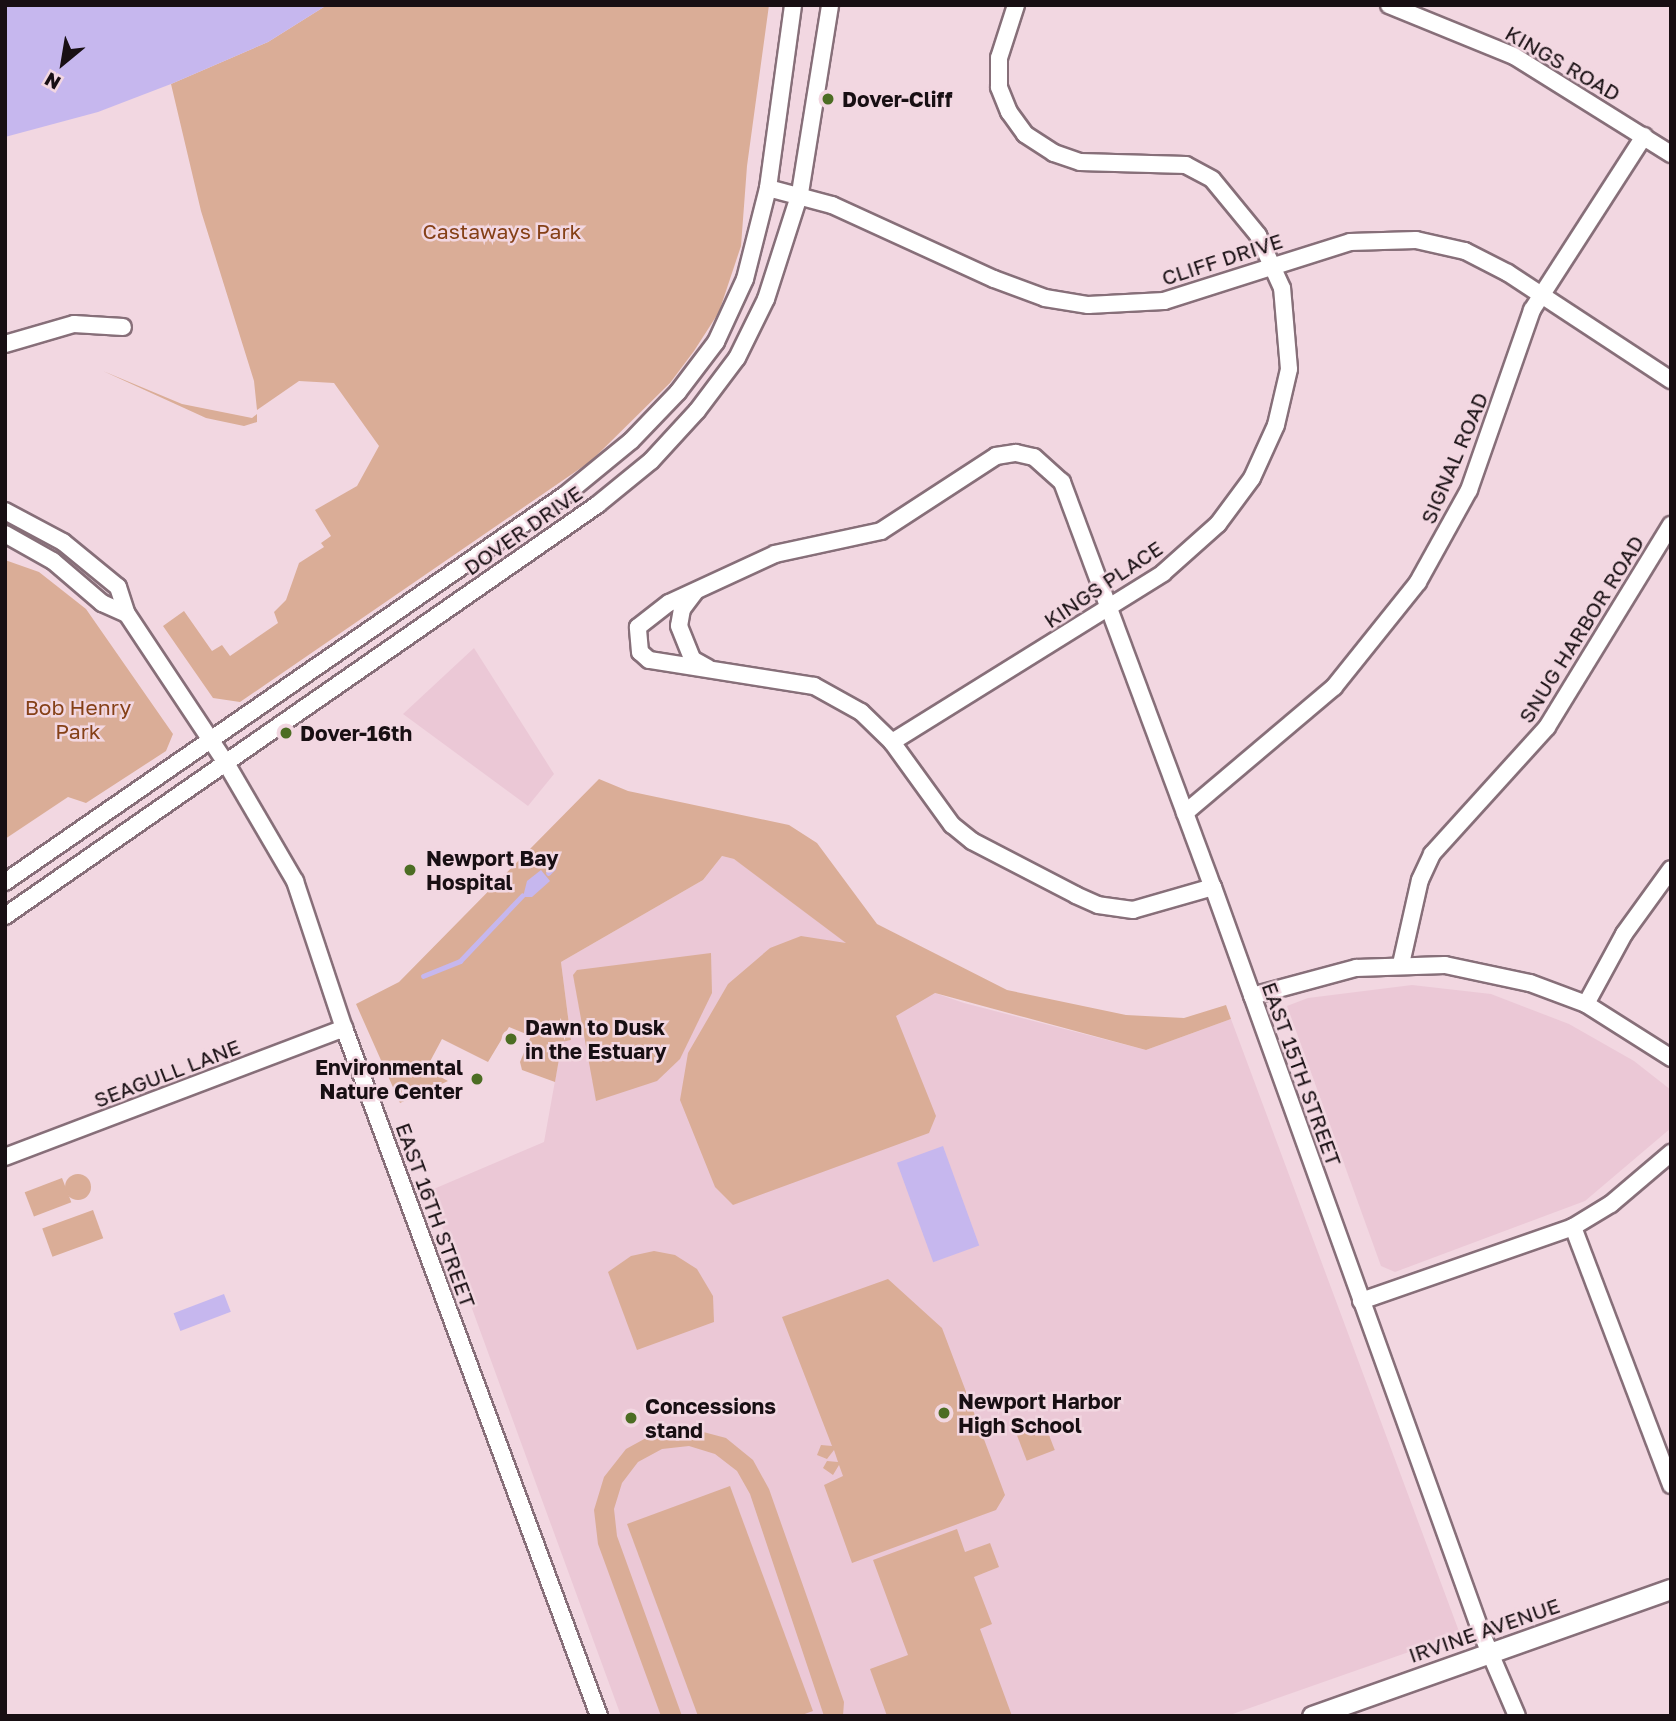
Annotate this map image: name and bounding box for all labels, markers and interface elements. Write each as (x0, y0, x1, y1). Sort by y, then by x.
street label: KINGS ROAD (1501, 20, 1625, 106)
north arrow (28, 28, 98, 98)
text: N (40, 68, 64, 95)
place label: Dover-Cliff (842, 86, 952, 112)
marker: Dover-Cliff (820, 91, 836, 107)
park label: Castaways Park (423, 218, 581, 244)
street label: CLIFF DRIVE (1158, 228, 1286, 290)
street label: SIGNAL ROAD (1415, 389, 1493, 527)
street label: DOVER DRIVE (459, 480, 587, 580)
street label: SNUG HARBOR ROAD (1513, 531, 1649, 727)
street label: KINGS PLACE (1039, 535, 1167, 633)
park label: Bob Henry Park (25, 694, 131, 744)
place label: Dover-16th (300, 720, 412, 746)
marker: Dover-16th (278, 725, 294, 741)
place label: Newport Bay Hospital (426, 845, 559, 895)
marker: Newport Bay Hospital (400, 860, 420, 880)
street label: EAST 15TH STREET (1257, 978, 1347, 1170)
place label: Dawn to Dusk in the Estuary (525, 1014, 667, 1064)
marker: Dawn to Dusk in the Estuary (503, 1031, 519, 1047)
street label: SEAGULL LANE (90, 1034, 244, 1112)
place label: Environmental Nature Center (315, 1054, 463, 1104)
marker: Environmental Nature Center (469, 1071, 485, 1087)
street label: EAST 16TH STREET (391, 1119, 481, 1311)
place label: Newport Harbor High School (958, 1388, 1121, 1438)
place label: Concessions stand (645, 1393, 776, 1443)
marker: Newport Harbor High School (936, 1405, 952, 1421)
marker: Concessions stand (623, 1410, 639, 1426)
street label: IRVINE AVENUE (1405, 1592, 1563, 1668)

